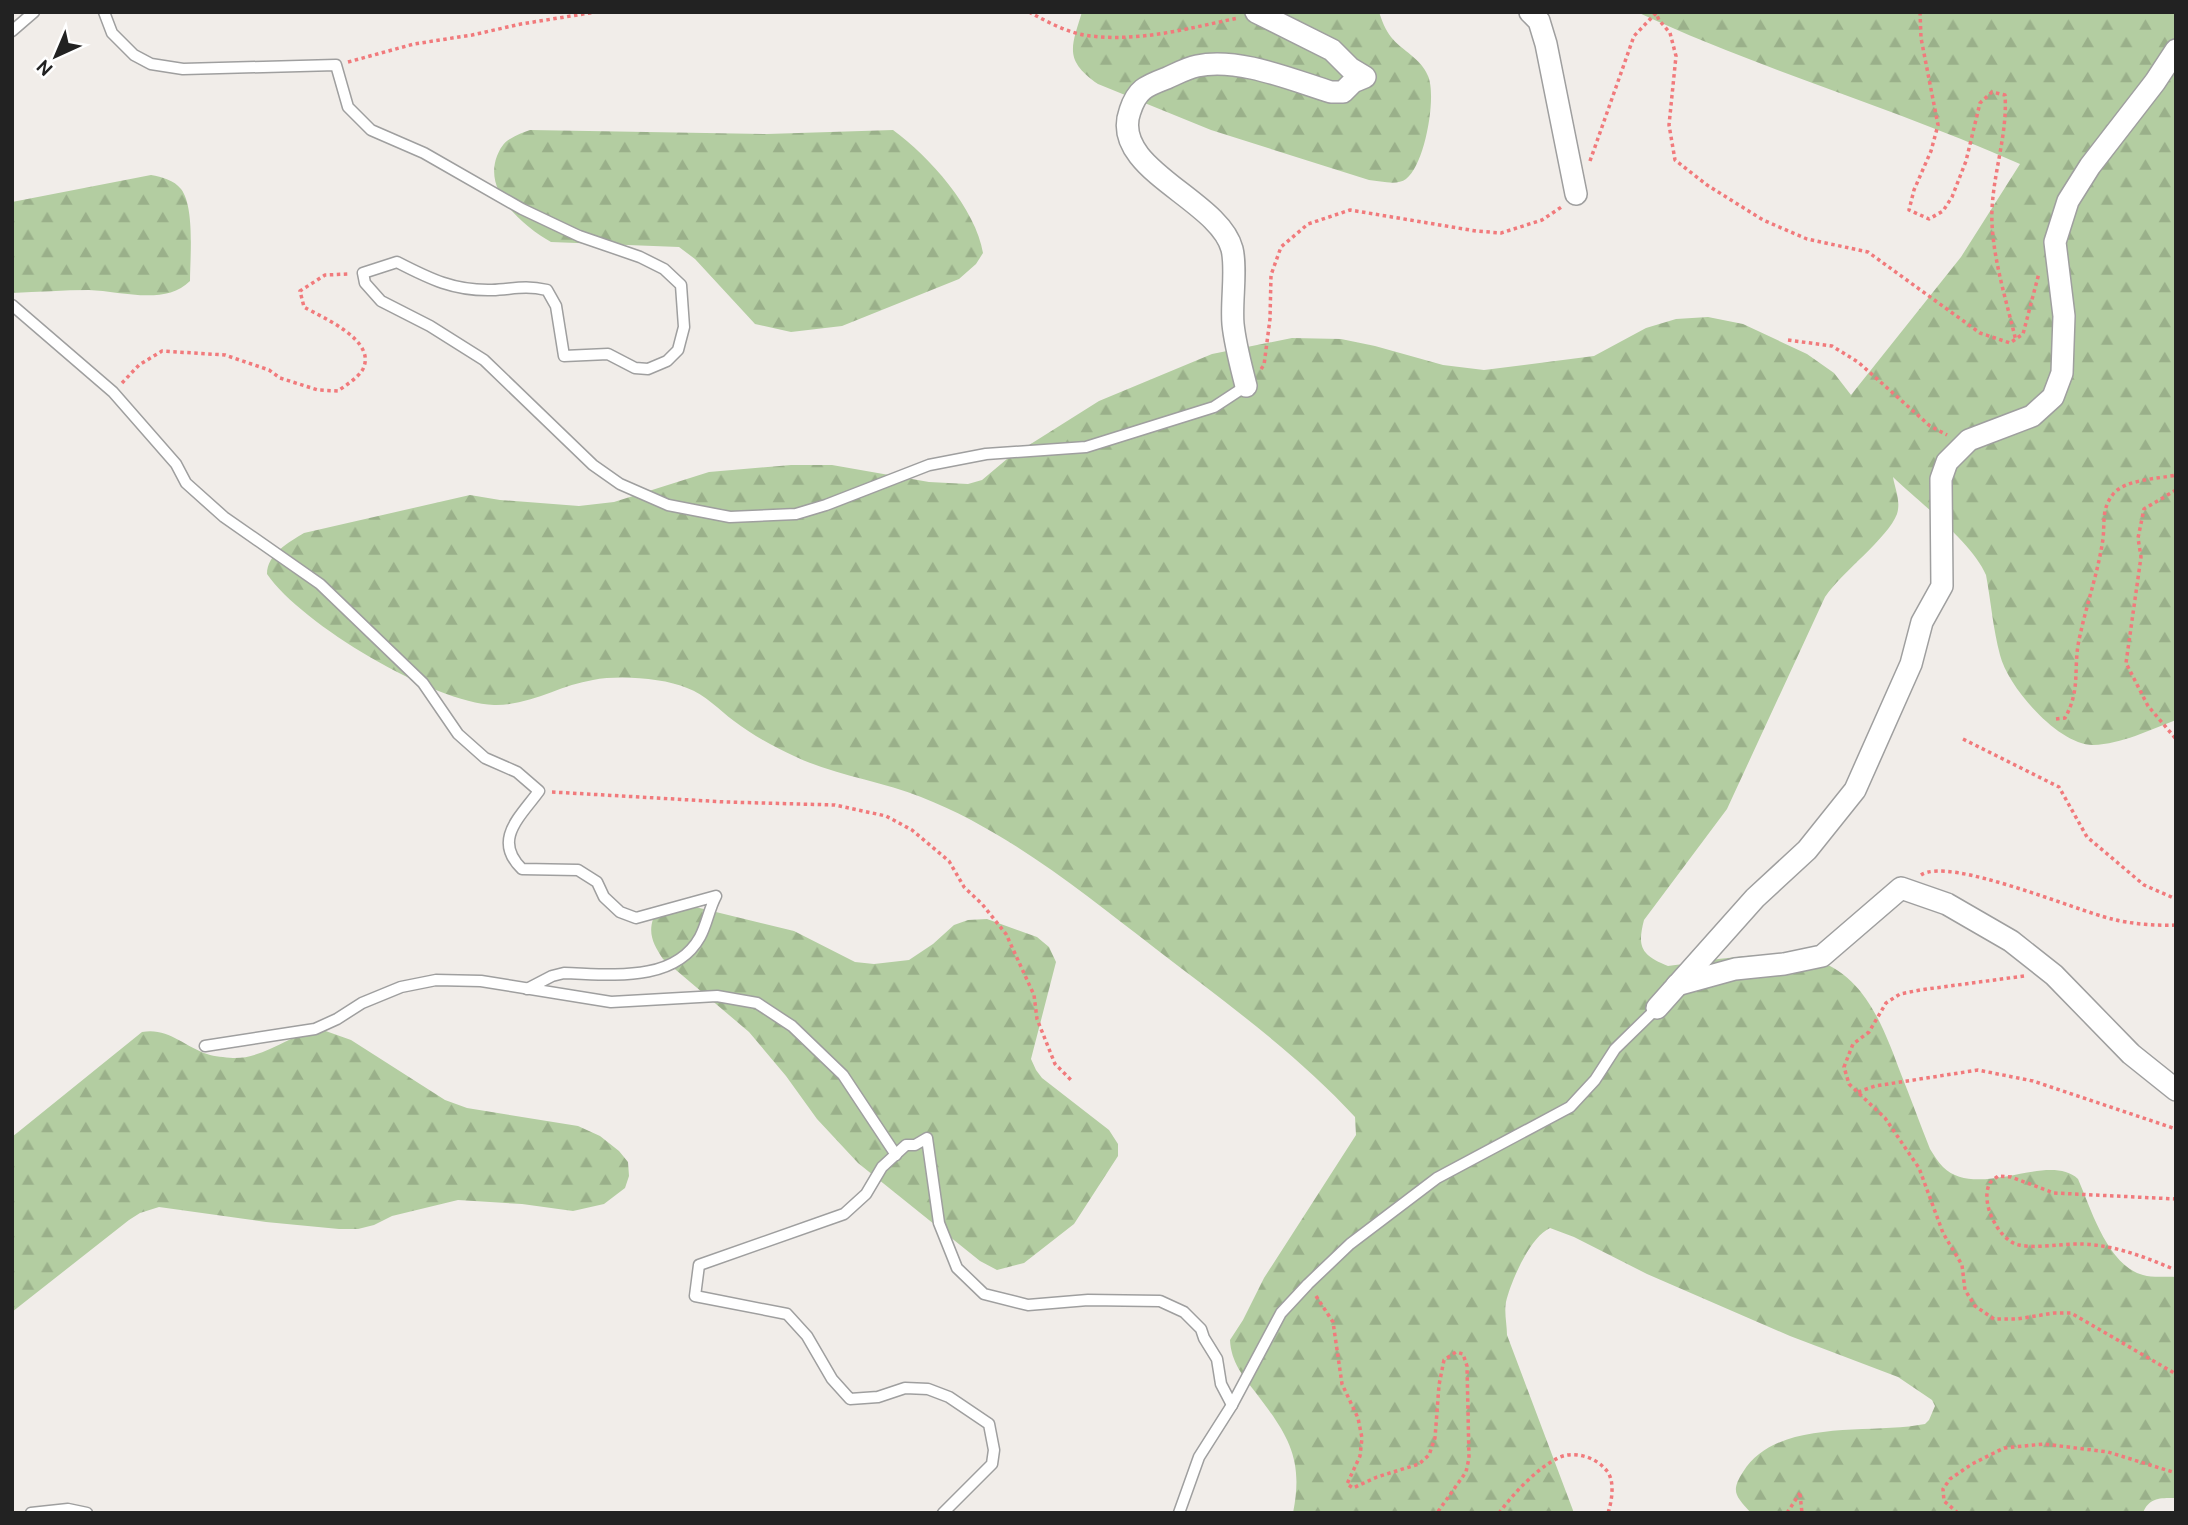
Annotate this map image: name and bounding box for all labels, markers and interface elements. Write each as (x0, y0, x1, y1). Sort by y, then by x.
north arrow (21, 21, 91, 91)
text: N (32, 55, 57, 81)

